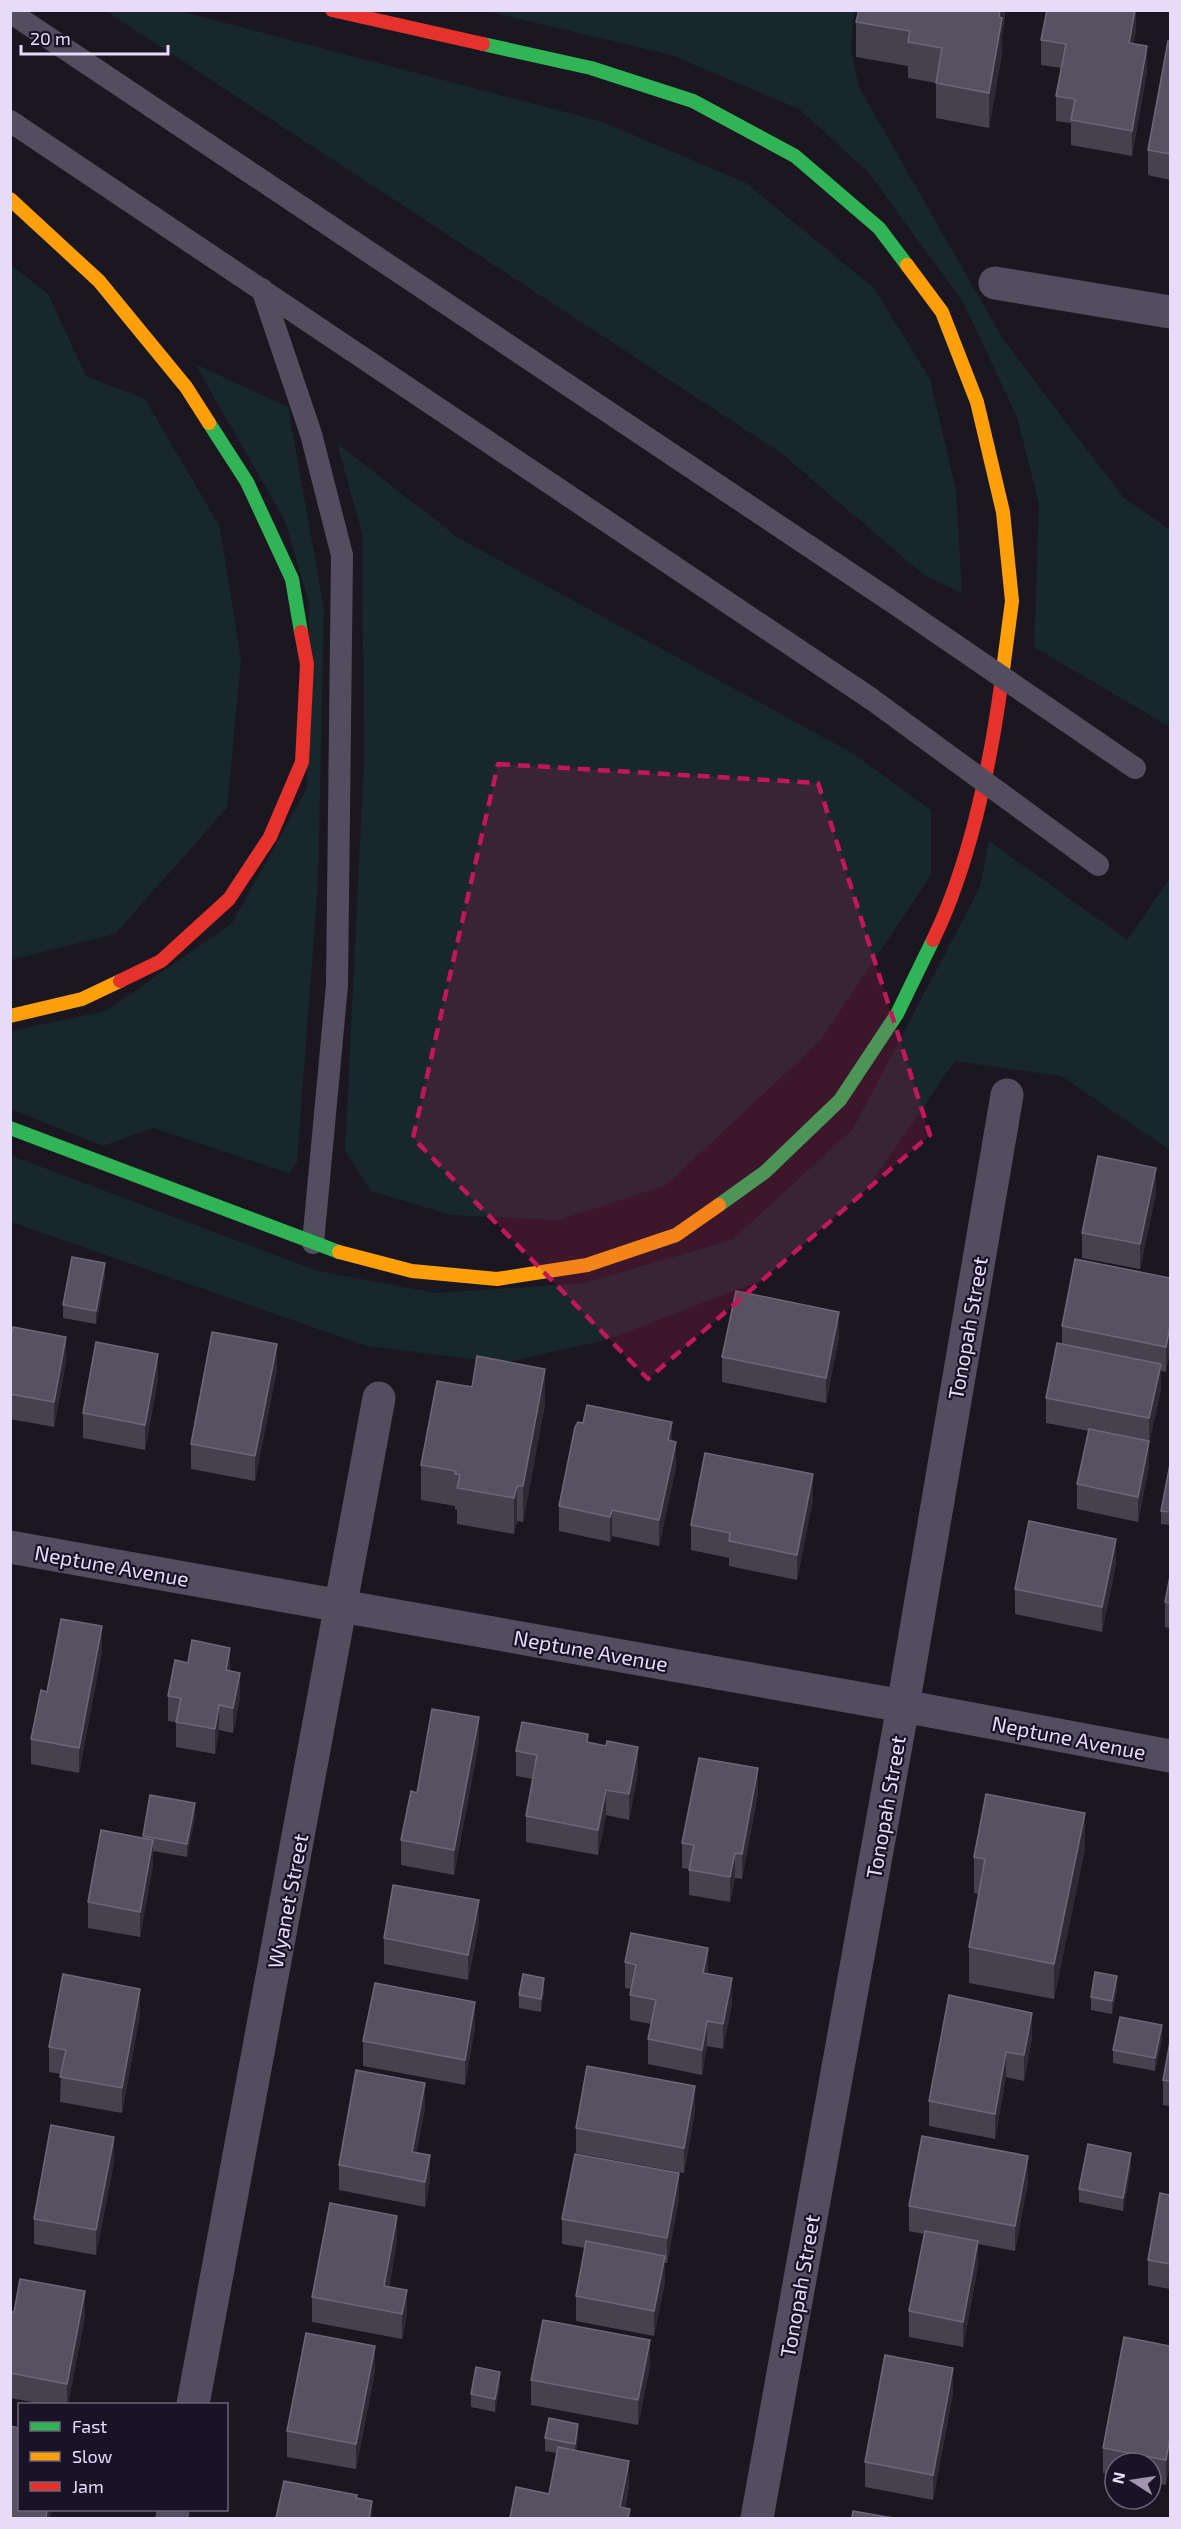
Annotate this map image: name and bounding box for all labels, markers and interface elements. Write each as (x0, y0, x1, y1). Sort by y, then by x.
scale bar (21, 18, 168, 56)
text: 20 m (30, 27, 71, 49)
street label: Tonopah Street (942, 1255, 992, 1401)
street label: Neptune Avenue (33, 1539, 191, 1591)
street label: Neptune Avenue (512, 1624, 670, 1676)
street label: Neptune Avenue (990, 1710, 1148, 1764)
street label: Tonopah Street (860, 1734, 910, 1880)
street label: Wyanet Street (262, 1831, 312, 1971)
street label: Tonopah Street (774, 2213, 824, 2359)
legend (18, 2403, 228, 2511)
text: Fast (72, 2415, 107, 2437)
text: Slow (72, 2445, 113, 2467)
north arrow (1103, 2451, 1163, 2511)
text: N (1107, 2470, 1128, 2485)
text: Jam (72, 2475, 104, 2497)

